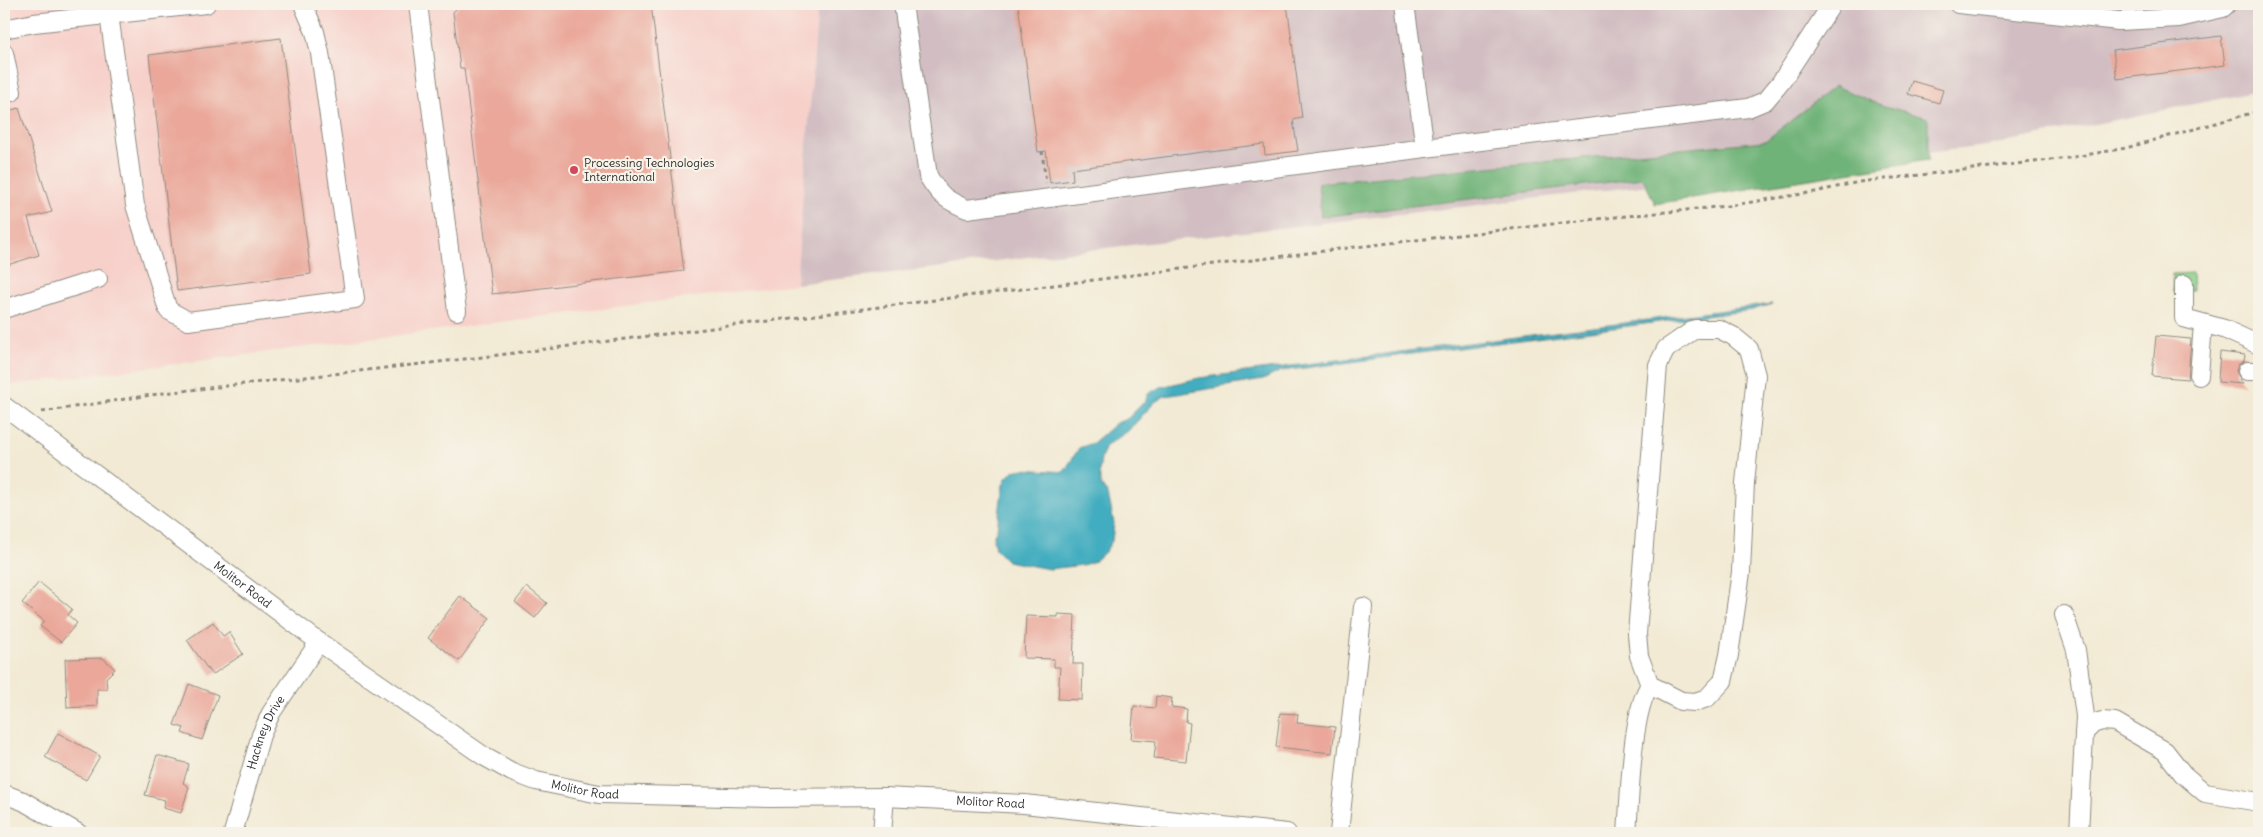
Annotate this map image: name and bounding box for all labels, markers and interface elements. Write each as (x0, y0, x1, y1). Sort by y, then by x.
place label: Processing Technologies International (584, 155, 715, 184)
marker: Processing Technologies International (568, 164, 580, 176)
street label: Molitor Road (211, 558, 275, 611)
street label: Hackney Drive (244, 692, 288, 771)
street label: Molitor Road (550, 776, 619, 801)
street label: Molitor Road (956, 793, 1025, 811)

